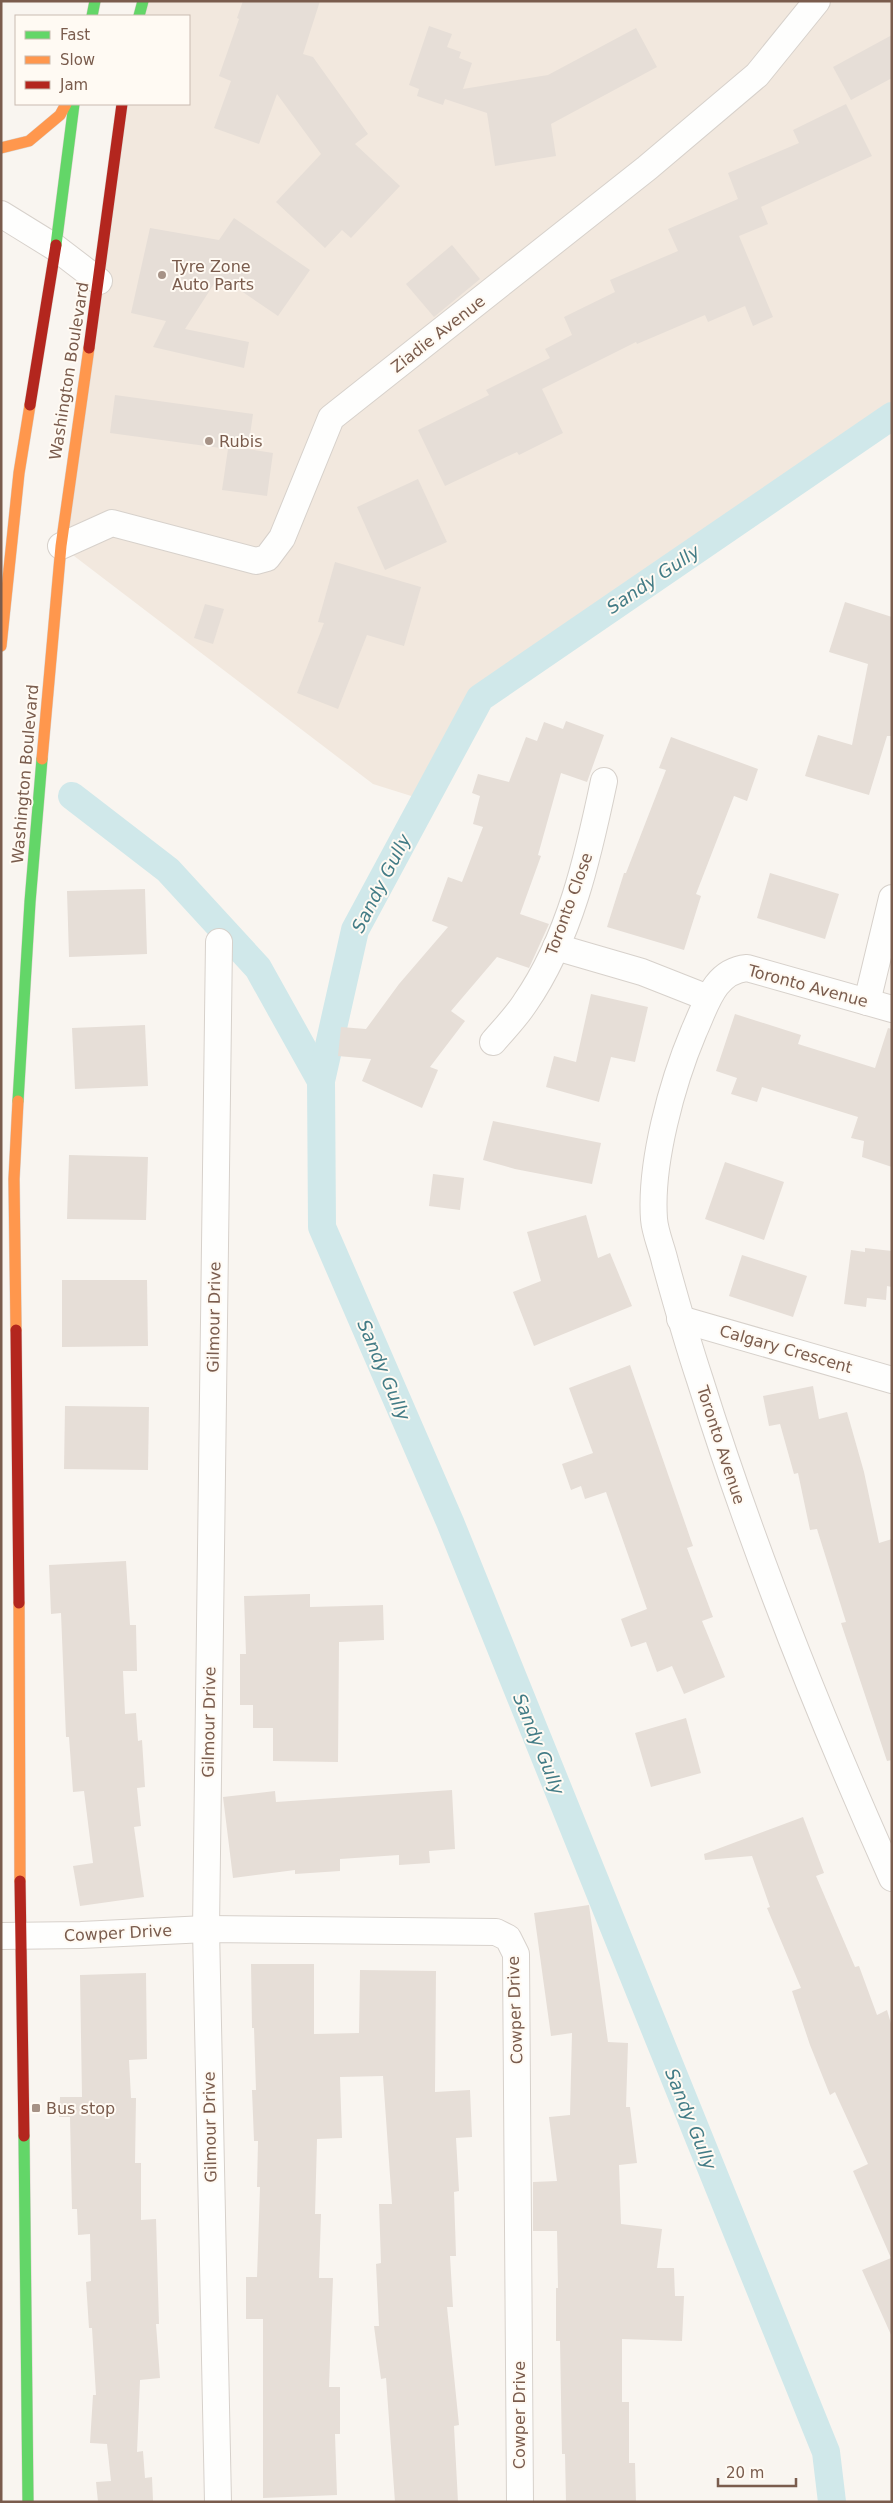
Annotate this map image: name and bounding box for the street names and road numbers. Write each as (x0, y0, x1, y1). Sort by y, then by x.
street label: Washington Boulevard (46, 281, 92, 461)
street label: Ziadie Avenue (387, 291, 489, 377)
street label: Washington Boulevard (8, 683, 42, 865)
street label: Toronto Close (541, 850, 596, 959)
street label: Toronto Avenue (745, 961, 870, 1011)
street label: Gilmour Drive (204, 1261, 224, 1373)
street label: Calgary Crescent (717, 1321, 855, 1377)
street label: Toronto Avenue (693, 1382, 749, 1507)
street label: Gilmour Drive (199, 1666, 219, 1778)
street label: Cowper Drive (63, 1921, 173, 1945)
street label: Cowper Drive (504, 1956, 526, 2064)
street label: Gilmour Drive (200, 2071, 220, 2183)
street label: Cowper Drive (510, 2361, 529, 2469)

